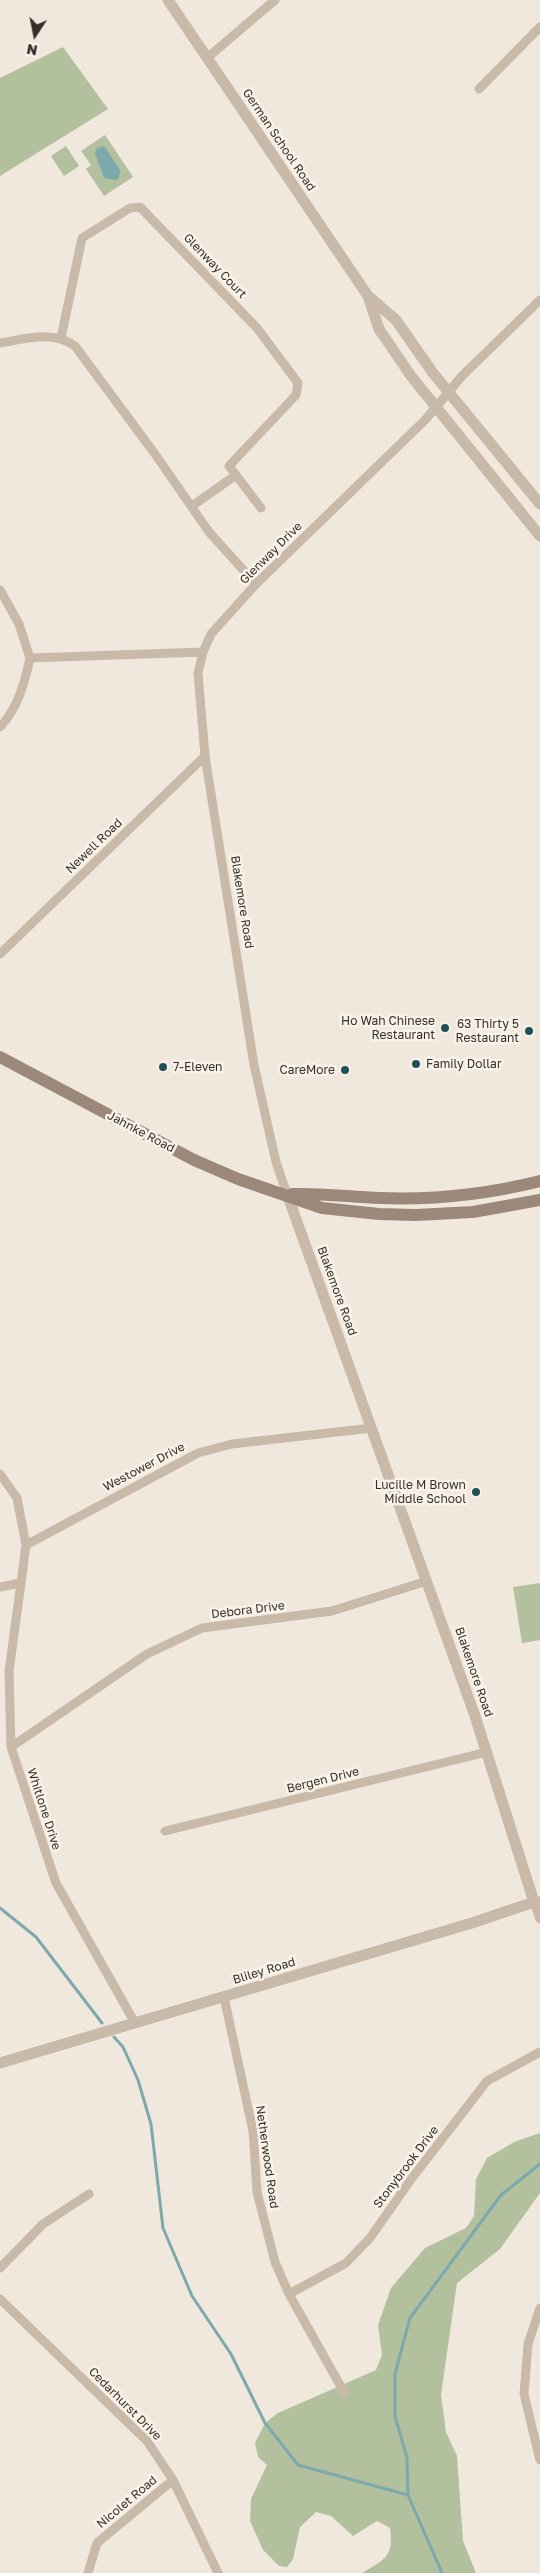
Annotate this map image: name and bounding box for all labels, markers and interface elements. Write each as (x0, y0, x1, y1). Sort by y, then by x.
north arrow (10, 10, 60, 60)
text: N (25, 41, 39, 60)
street label: German School Road (239, 86, 319, 194)
street label: Glenway Court (180, 231, 250, 301)
street label: Glenway Drive (237, 519, 305, 587)
street label: Newell Road (63, 816, 125, 876)
street label: Blakemore Road (228, 855, 256, 949)
place label: Ho Wah Chinese Restaurant (341, 1014, 435, 1042)
place label: 63 Thirty 5 Restaurant (455, 1017, 519, 1045)
marker: Ho Wah Chinese Restaurant (439, 1022, 451, 1034)
marker: 63 Thirty 5 Restaurant (523, 1025, 535, 1037)
place label: Family Dollar (426, 1057, 502, 1071)
marker: Family Dollar (410, 1058, 422, 1070)
place label: 7-Eleven (173, 1060, 222, 1074)
marker: 7-Eleven (157, 1061, 169, 1073)
place label: CareMore (280, 1063, 335, 1077)
marker: CareMore (339, 1064, 351, 1076)
street label: Jahnke Road (105, 1108, 177, 1156)
street label: Blakemore Road (314, 1244, 360, 1338)
street label: Westower Drive (101, 1439, 187, 1495)
place label: Lucille M Brown Middle School (375, 1478, 466, 1506)
marker: Lucille M Brown Middle School (470, 1486, 482, 1498)
street label: Debora Drive (210, 1598, 286, 1622)
street label: Blakemore Road (452, 1625, 496, 1719)
street label: Bergen Drive (285, 1764, 361, 1796)
street label: Whitlone Drive (24, 1766, 64, 1852)
street label: Bliley Road (231, 1955, 297, 1987)
street label: Netherwood Road (253, 2105, 281, 2209)
street label: Stonybrook Drive (370, 2123, 442, 2211)
street label: Cedarhurst Drive (86, 2365, 164, 2443)
street label: Nicolet Road (94, 2473, 160, 2531)

